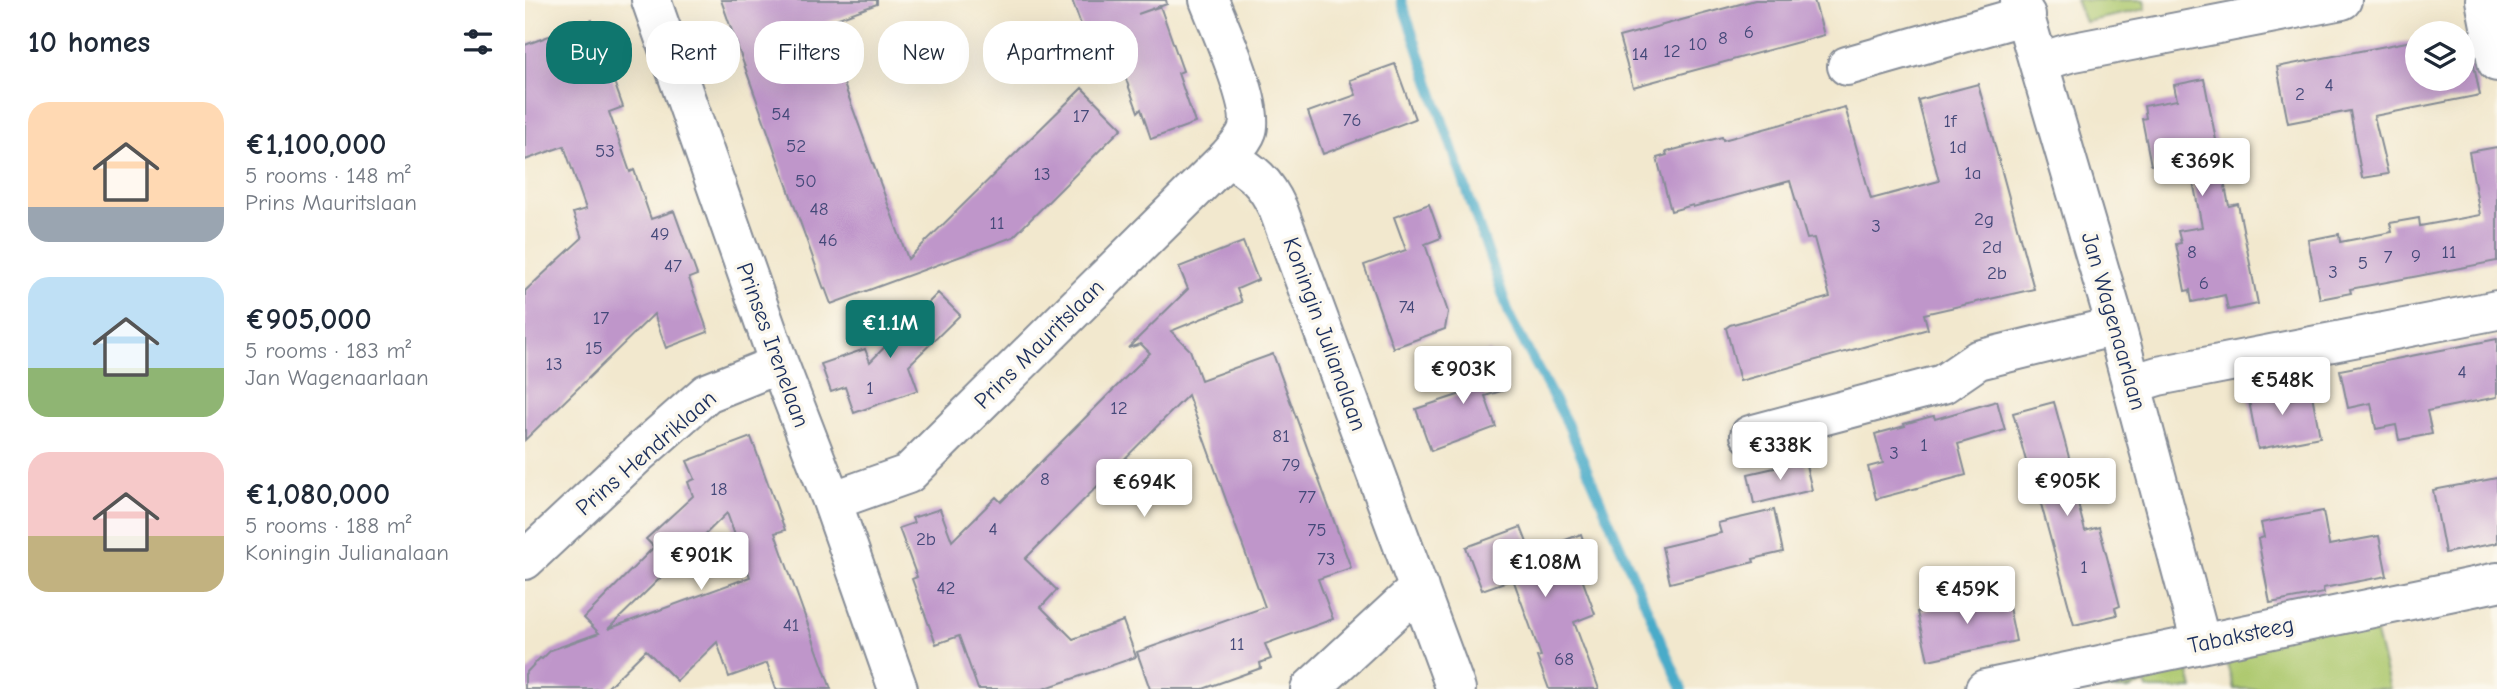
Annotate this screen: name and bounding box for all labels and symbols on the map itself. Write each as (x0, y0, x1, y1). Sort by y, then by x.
house number: 6 (1744, 21, 1754, 43)
house number: 8 (1718, 27, 1728, 49)
house number: 10 (1688, 33, 1708, 55)
house number: 12 (1663, 40, 1681, 62)
house number: 14 (1632, 43, 1648, 65)
house number: 4 (2324, 74, 2334, 96)
house number: 2 (2295, 83, 2305, 105)
house number: 54 (771, 103, 791, 125)
house number: 17 (1073, 105, 1089, 127)
house number: 76 (1342, 109, 1362, 131)
house number: 1f (1944, 110, 1958, 132)
house number: 52 (786, 135, 806, 157)
house number: 1d (1949, 136, 1967, 158)
pin: €369K (2153, 138, 2251, 198)
house number: 53 (595, 140, 615, 162)
house number: 1a (1964, 162, 1982, 184)
house number: 13 (1033, 163, 1051, 185)
house number: 50 (795, 170, 817, 192)
house number: 48 (810, 198, 828, 220)
house number: 2g (1974, 208, 1994, 230)
house number: 11 (989, 212, 1005, 234)
house number: 3 (1871, 215, 1881, 237)
house number: 49 (650, 223, 670, 245)
house number: 46 (818, 229, 838, 251)
street label: Jan Wagenaarlaan (2076, 229, 2152, 413)
street label: Koningin Julianalaan (1277, 234, 1373, 434)
house number: 2d (1982, 236, 2002, 258)
house number: 8 (2187, 241, 2197, 263)
house number: 11 (2441, 241, 2457, 263)
house number: 9 (2411, 245, 2421, 267)
house number: 7 (2384, 246, 2393, 268)
house number: 5 (2358, 252, 2368, 274)
house number: 47 (664, 255, 682, 277)
street label: Prinses Irenelaan (731, 259, 815, 431)
house number: 3 (2328, 261, 2338, 283)
house number: 2b (1987, 262, 2007, 284)
house number: 6 (2199, 272, 2209, 294)
street label: Prins Mauritslaan (969, 274, 1109, 414)
house number: 74 (1399, 296, 1415, 318)
pin: €1.1M (841, 300, 939, 360)
house number: 17 (593, 307, 609, 329)
house number: 15 (585, 337, 603, 359)
pin: €903K (1414, 346, 1512, 406)
house number: 13 (545, 353, 563, 375)
pin: €548K (2233, 358, 2331, 417)
house number: 4 (2457, 361, 2467, 383)
house number: 1 (866, 377, 874, 399)
street label: Prins Hendriklaan (570, 385, 722, 521)
house number: 12 (1110, 397, 1128, 419)
pin: €338K (1731, 422, 1829, 482)
house number: 81 (1272, 425, 1290, 447)
house number: 1 (1920, 434, 1928, 456)
house number: 3 (1889, 442, 1899, 464)
house number: 79 (1281, 454, 1301, 476)
pin: €905K (2018, 458, 2116, 518)
pin: €694K (1095, 460, 1193, 519)
house number: 8 (1040, 468, 1050, 490)
house number: 18 (710, 478, 728, 500)
house number: 77 (1298, 486, 1316, 508)
house number: 4 (988, 518, 998, 540)
house number: 75 (1307, 519, 1327, 541)
house number: 2b (916, 528, 936, 550)
pin: €901K (652, 532, 750, 592)
pin: €1.08M (1488, 540, 1602, 599)
house number: 73 (1317, 548, 1335, 570)
house number: 1 (2080, 556, 2088, 578)
pin: €459K (1918, 566, 2016, 626)
house number: 42 (936, 577, 956, 599)
street label: Tabaksteeg (2185, 611, 2297, 659)
house number: 41 (783, 614, 799, 636)
house number: 11 (1229, 633, 1245, 655)
house number: 68 (1554, 648, 1574, 670)

